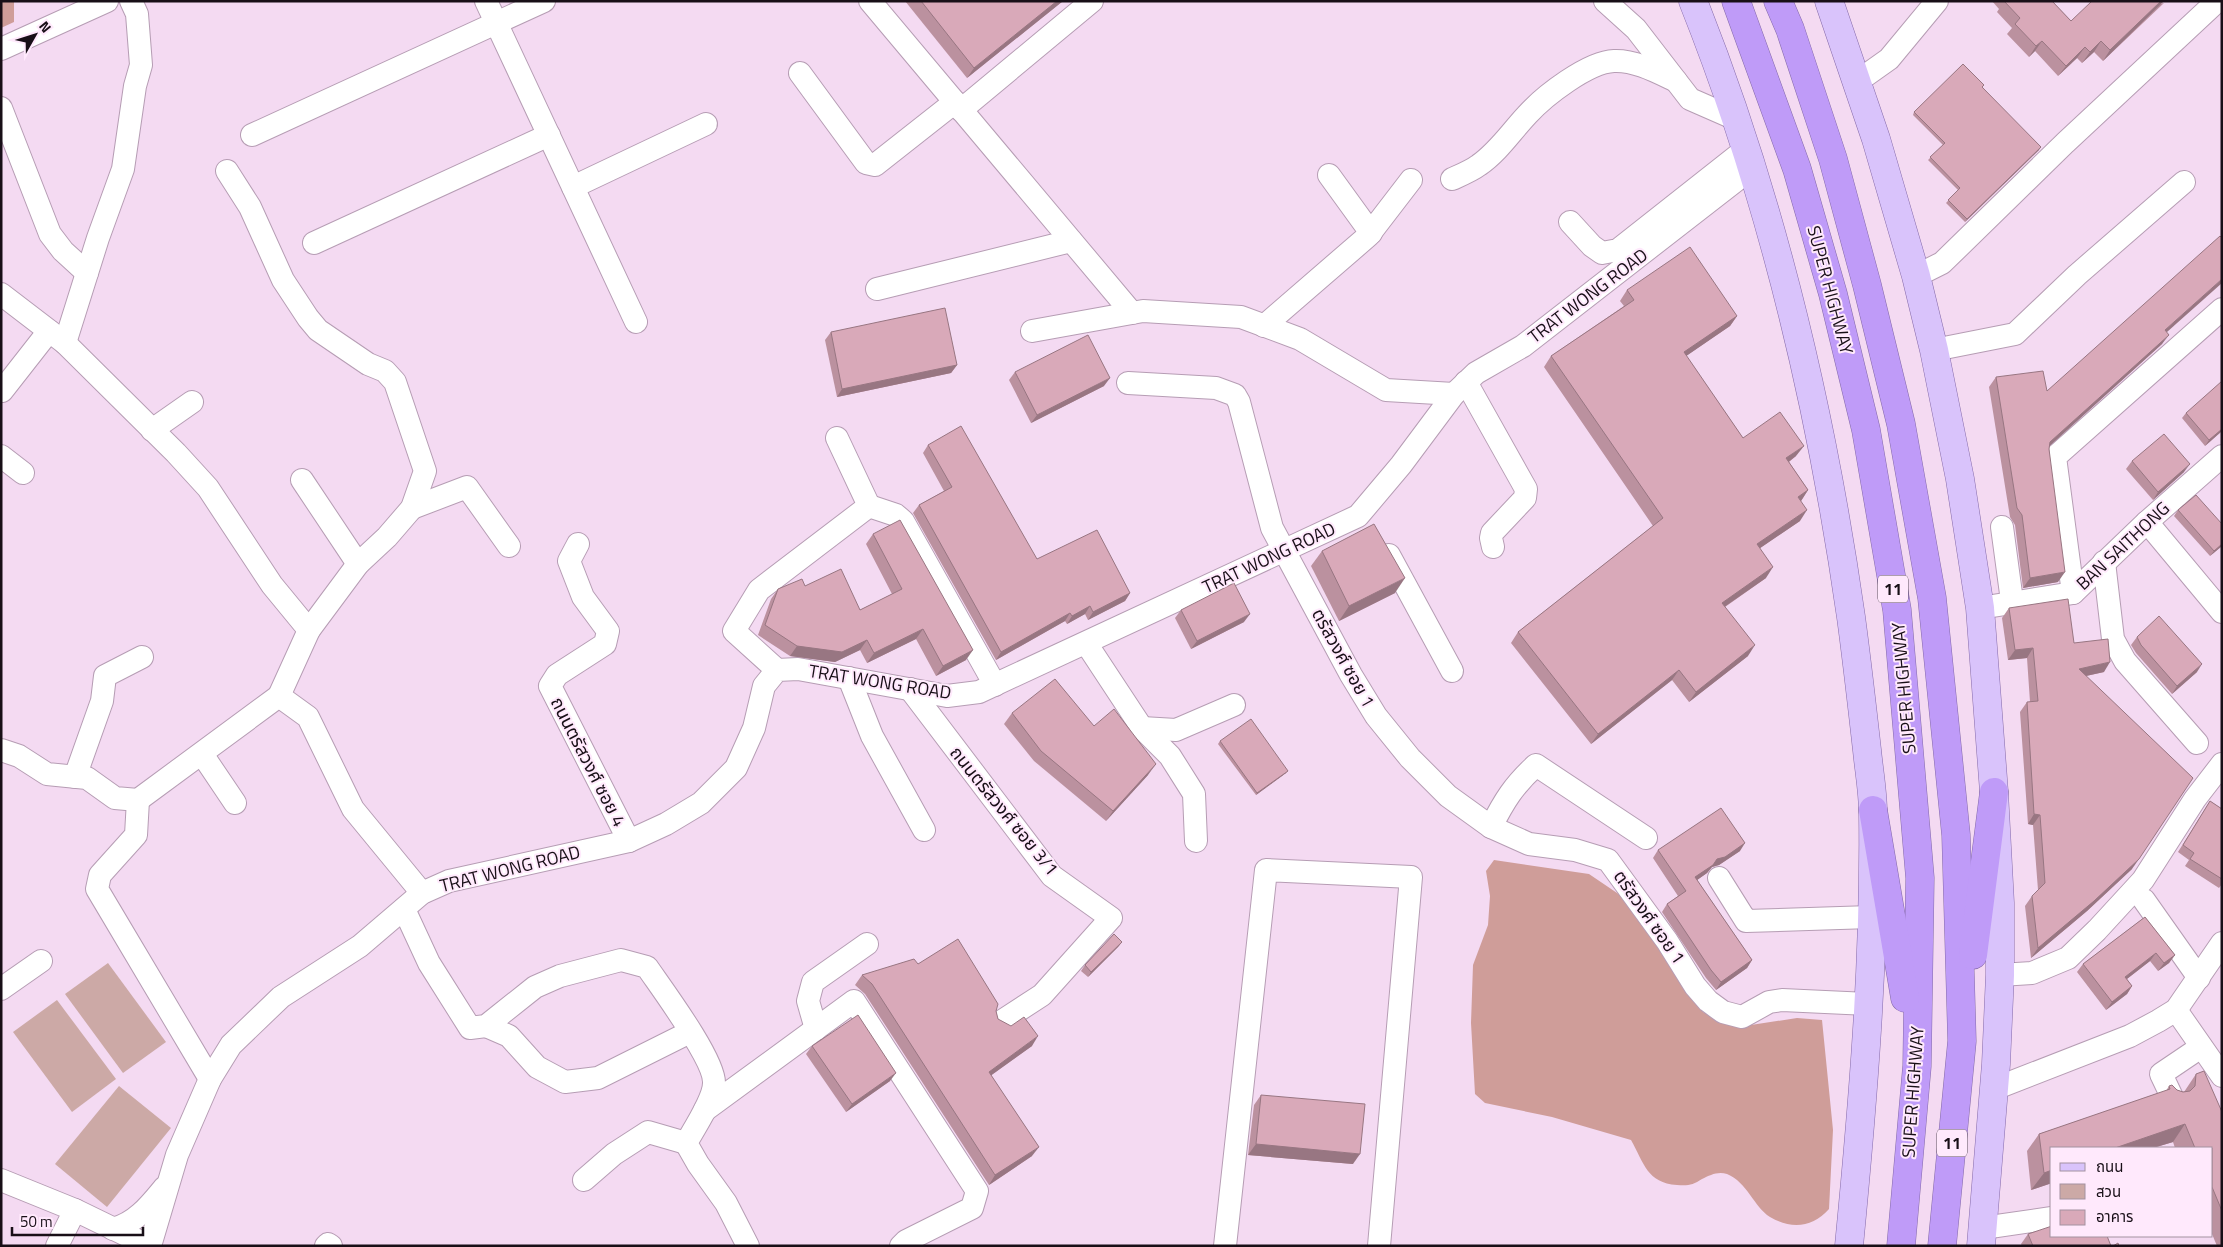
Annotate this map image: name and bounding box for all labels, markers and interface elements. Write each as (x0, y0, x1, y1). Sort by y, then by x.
north arrow (10, 10, 60, 60)
text: N (34, 16, 57, 37)
street label: SUPER HIGHWAY (1800, 223, 1861, 357)
street label: TRAT WONG ROAD (1522, 242, 1653, 350)
street label: BAN SAITHONG (2070, 495, 2175, 596)
street label: TRAT WONG ROAD (1198, 515, 1340, 600)
road number: 11 (1878, 576, 1908, 602)
street label: ตรัสวงศ์ ซอย 1 (1305, 603, 1382, 712)
street label: SUPER HIGHWAY (1884, 621, 1923, 755)
street label: TRAT WONG ROAD (807, 657, 953, 706)
street label: ถนนตรัสวงศ์ ซอย 4 (544, 692, 633, 831)
street label: ถนนตรัสวงศ์ ซอย 3/1 (944, 740, 1065, 881)
street label: TRAT WONG ROAD (437, 838, 583, 899)
street label: ตรัสวงศ์ ซอย 1 (1607, 864, 1692, 969)
street label: SUPER HIGHWAY (1894, 1025, 1931, 1159)
road number: 11 (1937, 1130, 1967, 1156)
legend (2050, 1147, 2213, 1237)
text: ถนน (2096, 1155, 2123, 1178)
text: สวน (2096, 1180, 2121, 1203)
scale bar (12, 1204, 144, 1236)
text: อาคาร (2096, 1205, 2133, 1228)
text: 50 m (20, 1210, 53, 1233)

